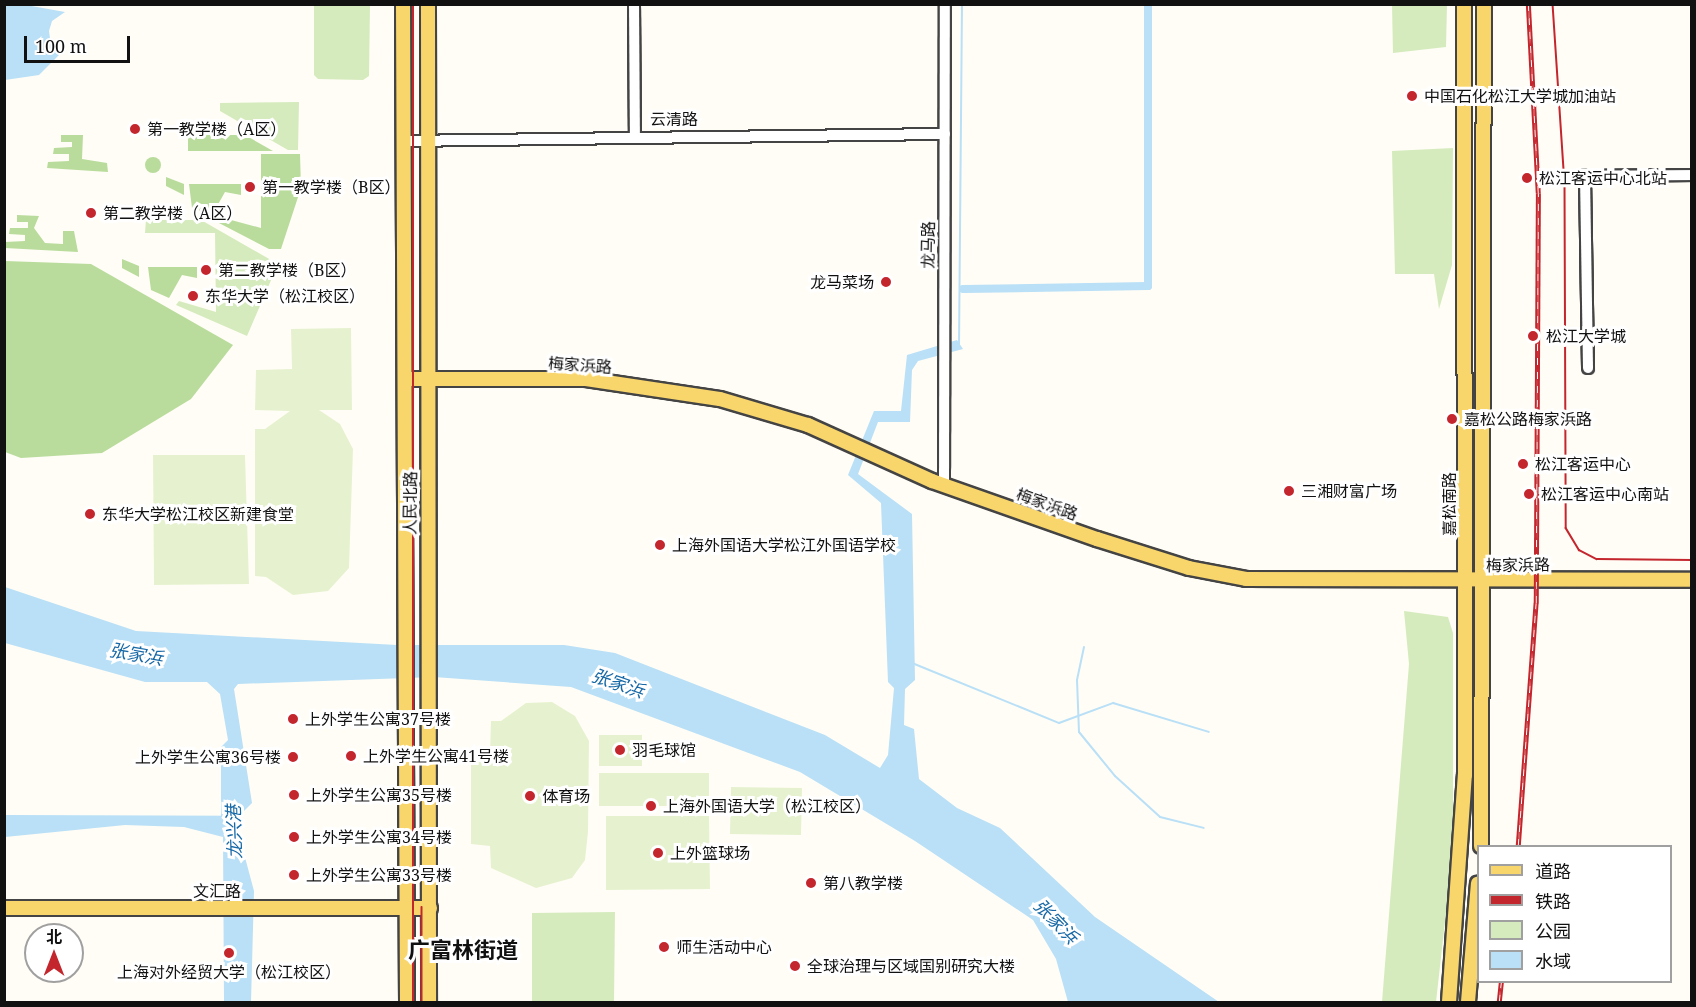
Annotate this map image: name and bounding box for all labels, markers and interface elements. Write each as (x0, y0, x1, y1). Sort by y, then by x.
scale bar (27, 24, 134, 62)
text: 100 m (35, 34, 87, 58)
place label: 中国石化松江大学城加油站 (1424, 86, 1616, 106)
marker: 中国石化松江大学城加油站 (1405, 89, 1419, 103)
street label: 云清路 (650, 109, 698, 129)
place label: 第一教学楼（A区） (147, 119, 286, 139)
marker: 第一教学楼（A区） (128, 122, 142, 136)
place label: 松江客运中心北站 (1539, 168, 1667, 188)
marker: 松江客运中心北站 (1520, 171, 1534, 185)
place label: 第一教学楼（B区） (262, 177, 400, 197)
marker: 第一教学楼（B区） (243, 180, 257, 194)
place label: 第二教学楼（A区） (103, 203, 242, 223)
marker: 第二教学楼（A区） (84, 206, 98, 220)
street label: 龙马路 (918, 221, 938, 269)
place label: 第二教学楼（B区） (218, 260, 356, 280)
marker: 第二教学楼（B区） (199, 263, 213, 277)
place label: 龙马菜场 (810, 272, 874, 292)
marker: 龙马菜场 (879, 275, 893, 289)
place label: 东华大学（松江校区） (205, 286, 365, 306)
marker: 东华大学（松江校区） (186, 289, 200, 303)
place label: 松江大学城 (1546, 326, 1626, 346)
marker: 松江大学城 (1524, 327, 1542, 345)
street label: 梅家浜路 (547, 353, 613, 377)
place label: 嘉松公路梅家浜路 (1464, 409, 1592, 429)
marker: 嘉松公路梅家浜路 (1445, 412, 1459, 426)
place label: 松江客运中心 (1535, 454, 1631, 474)
marker: 松江客运中心 (1516, 457, 1530, 471)
street label: 人民北路 (400, 471, 420, 535)
street label: 嘉松南路 (1439, 472, 1459, 536)
place label: 三湘财富广场 (1301, 481, 1397, 501)
street label: 梅家浜路 (1014, 484, 1080, 524)
marker: 三湘财富广场 (1282, 484, 1296, 498)
place label: 松江客运中心南站 (1541, 484, 1669, 504)
marker: 松江客运中心南站 (1522, 487, 1536, 501)
place label: 东华大学松江校区新建食堂 (102, 504, 294, 524)
marker: 东华大学松江校区新建食堂 (83, 507, 97, 521)
place label: 上海外国语大学松江外国语学校 (672, 535, 896, 555)
marker: 上海外国语大学松江外国语学校 (653, 538, 667, 552)
street label: 梅家浜路 (1486, 555, 1550, 575)
water label: 张家浜 (108, 639, 164, 669)
water label: 张家浜 (589, 664, 647, 702)
place label: 上外学生公寓37号楼 (305, 709, 451, 729)
marker: 上外学生公寓37号楼 (286, 712, 300, 726)
place label: 羽毛球馆 (632, 740, 696, 760)
marker: 羽毛球馆 (613, 743, 627, 757)
place label: 上外学生公寓41号楼 (363, 746, 509, 766)
place label: 上外学生公寓36号楼 (135, 747, 281, 767)
marker: 上外学生公寓41号楼 (344, 749, 358, 763)
marker: 上外学生公寓36号楼 (286, 750, 300, 764)
place label: 上外学生公寓35号楼 (306, 785, 452, 805)
place label: 体育场 (542, 786, 590, 806)
marker: 上外学生公寓35号楼 (287, 788, 301, 802)
marker: 体育场 (523, 789, 537, 803)
place label: 上海外国语大学（松江校区） (663, 796, 871, 816)
marker: 上海外国语大学（松江校区） (644, 799, 658, 813)
water label: 龙兴港 (222, 805, 246, 859)
place label: 上外学生公寓34号楼 (306, 827, 452, 847)
marker: 上外学生公寓34号楼 (287, 830, 301, 844)
place label: 上外篮球场 (670, 843, 750, 863)
legend (1477, 845, 1672, 983)
marker: 上外篮球场 (651, 846, 665, 860)
text: 道路 (1535, 859, 1571, 883)
place label: 上外学生公寓33号楼 (306, 865, 452, 885)
marker: 上外学生公寓33号楼 (287, 868, 301, 882)
place label: 第八教学楼 (823, 873, 903, 893)
marker: 第八教学楼 (804, 876, 818, 890)
street label: 文汇路 (193, 881, 241, 901)
text: 铁路 (1535, 889, 1571, 913)
water label: 张家浜 (1029, 894, 1083, 948)
text: 公园 (1535, 919, 1571, 943)
north arrow (24, 923, 84, 983)
text: 北 (46, 926, 62, 948)
district label: 广富林街道 (408, 937, 518, 963)
place label: 师生活动中心 (676, 937, 772, 957)
marker: 师生活动中心 (657, 940, 671, 954)
marker: 上海对外经贸大学（松江校区） (222, 946, 236, 960)
text: 水域 (1535, 949, 1571, 973)
place label: 全球治理与区域国别研究大楼 (807, 956, 1015, 976)
marker: 全球治理与区域国别研究大楼 (788, 959, 802, 973)
place label: 上海对外经贸大学（松江校区） (117, 962, 341, 982)

